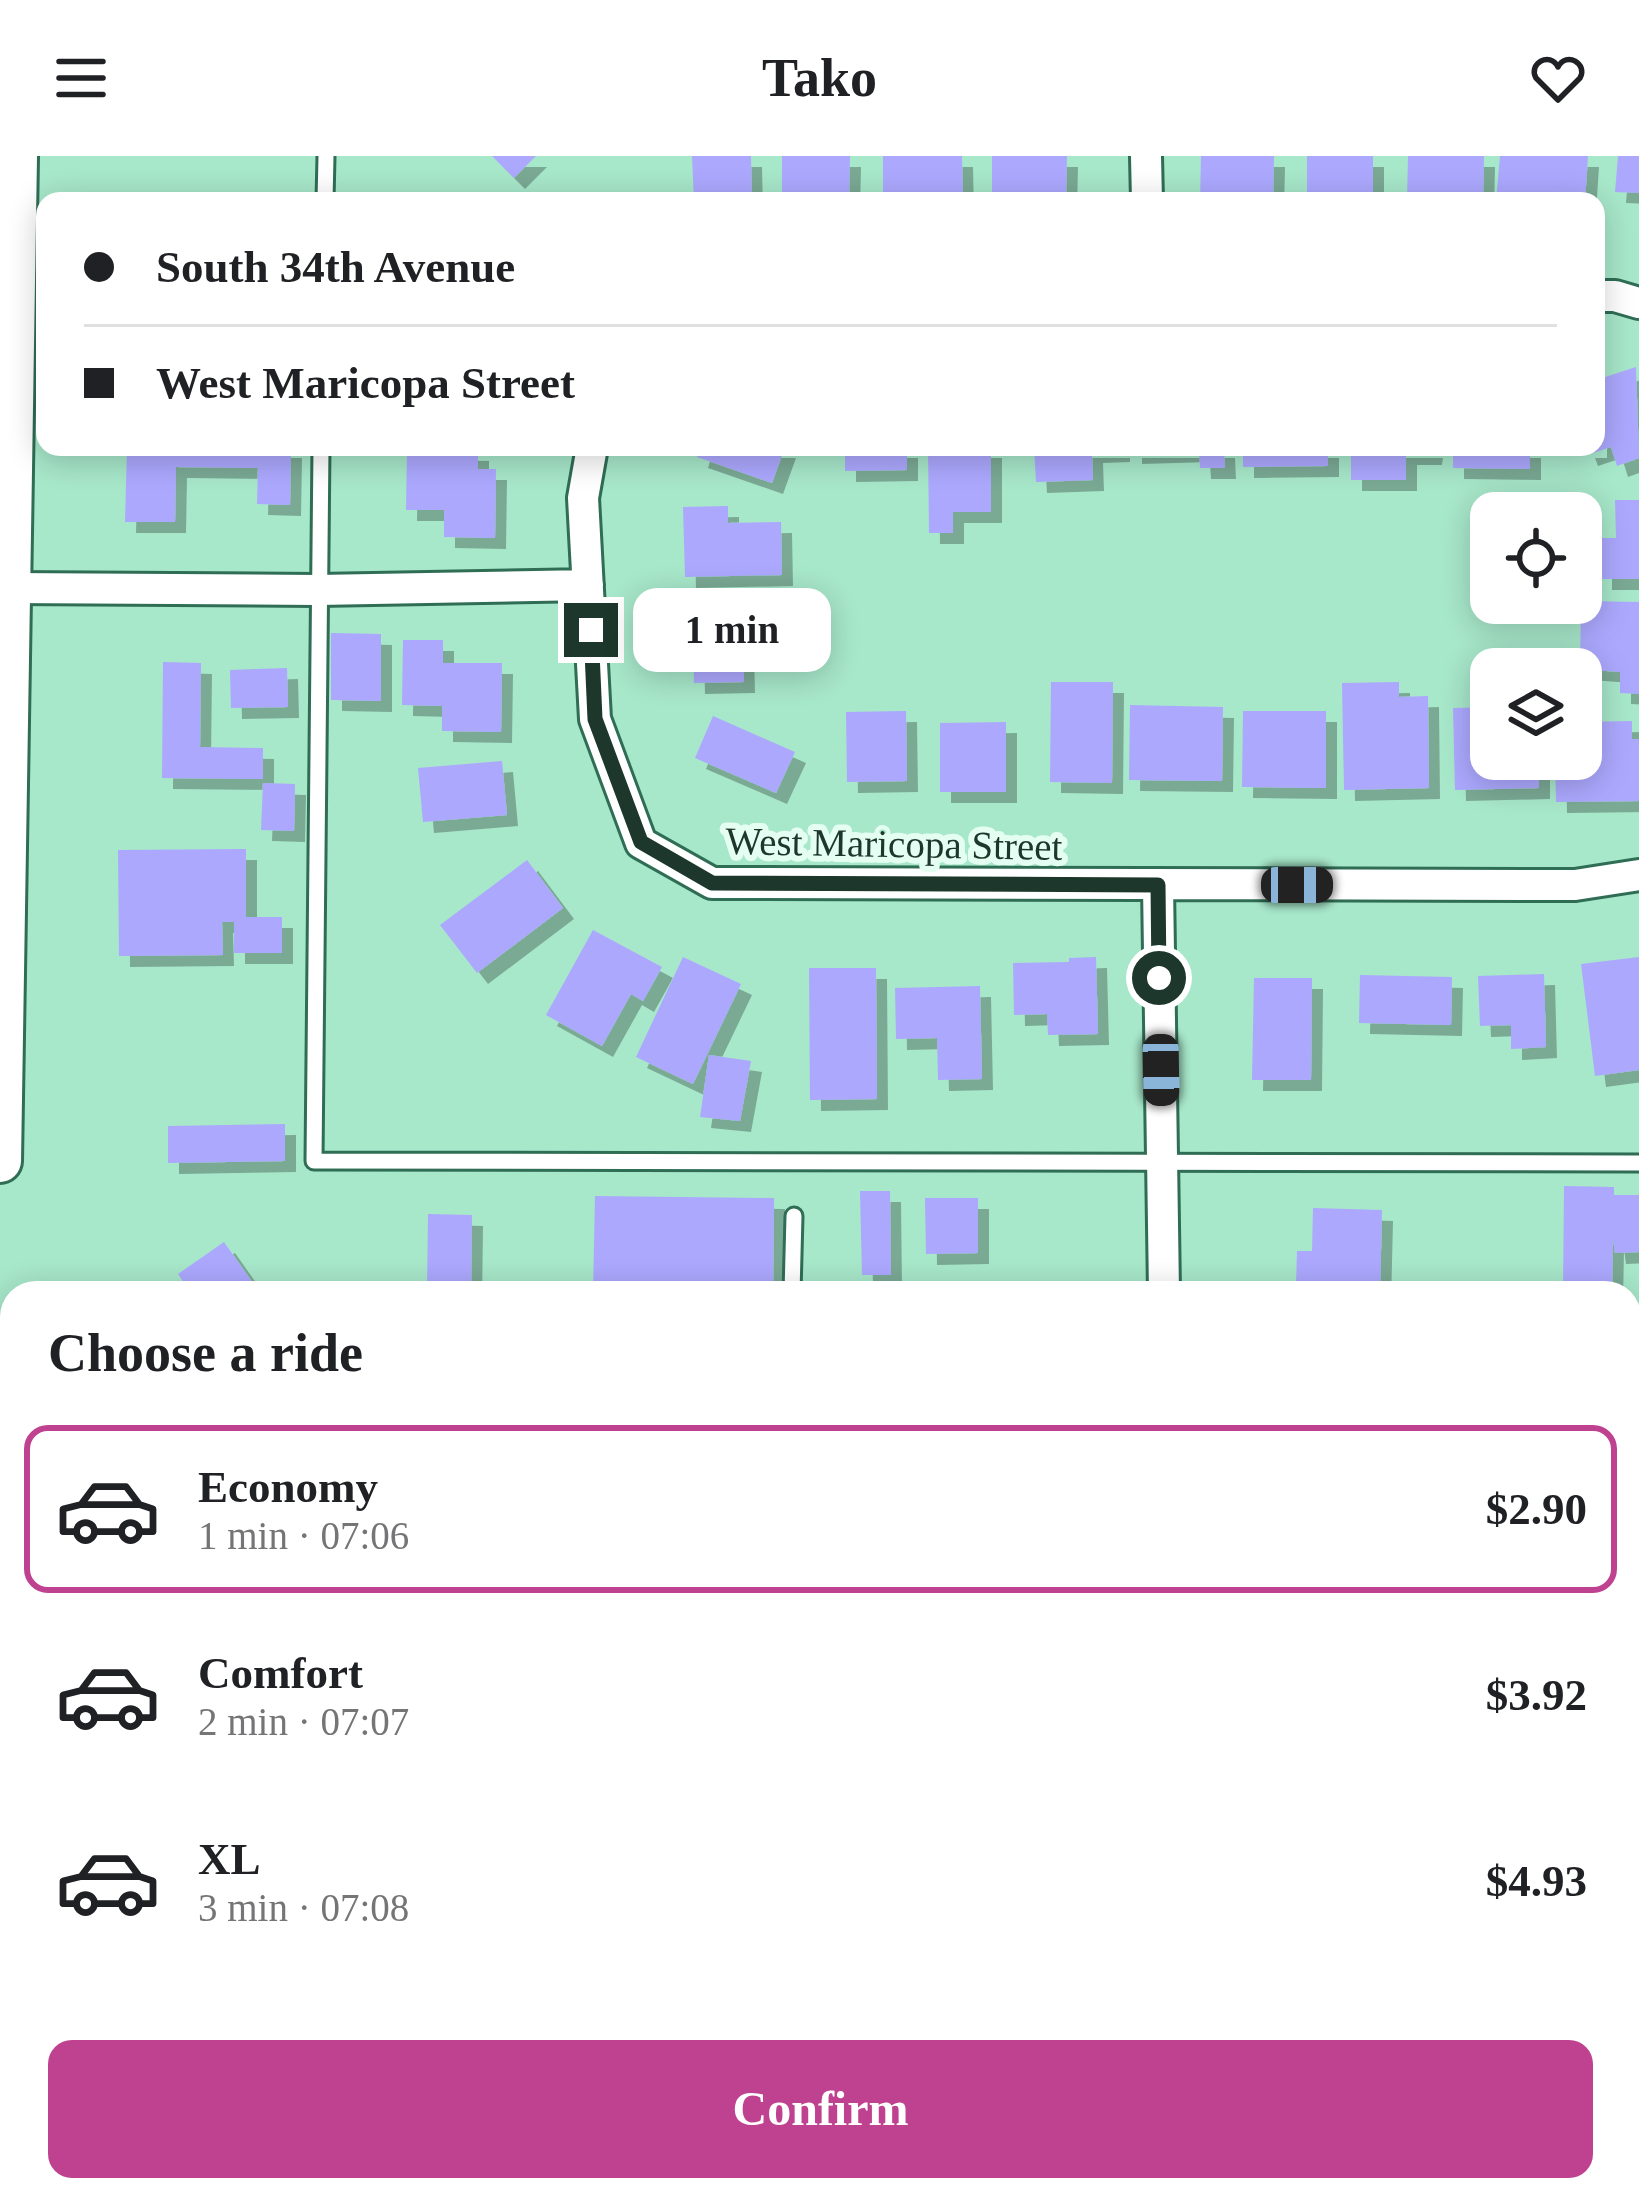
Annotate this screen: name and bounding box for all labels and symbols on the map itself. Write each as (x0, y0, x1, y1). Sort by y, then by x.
callout: 1 min (633, 588, 831, 672)
route end (564, 603, 618, 657)
street label: West Maricopa Street (725, 819, 1063, 869)
car (1261, 867, 1333, 903)
route start (1132, 951, 1186, 1005)
car (1142, 1034, 1180, 1106)

